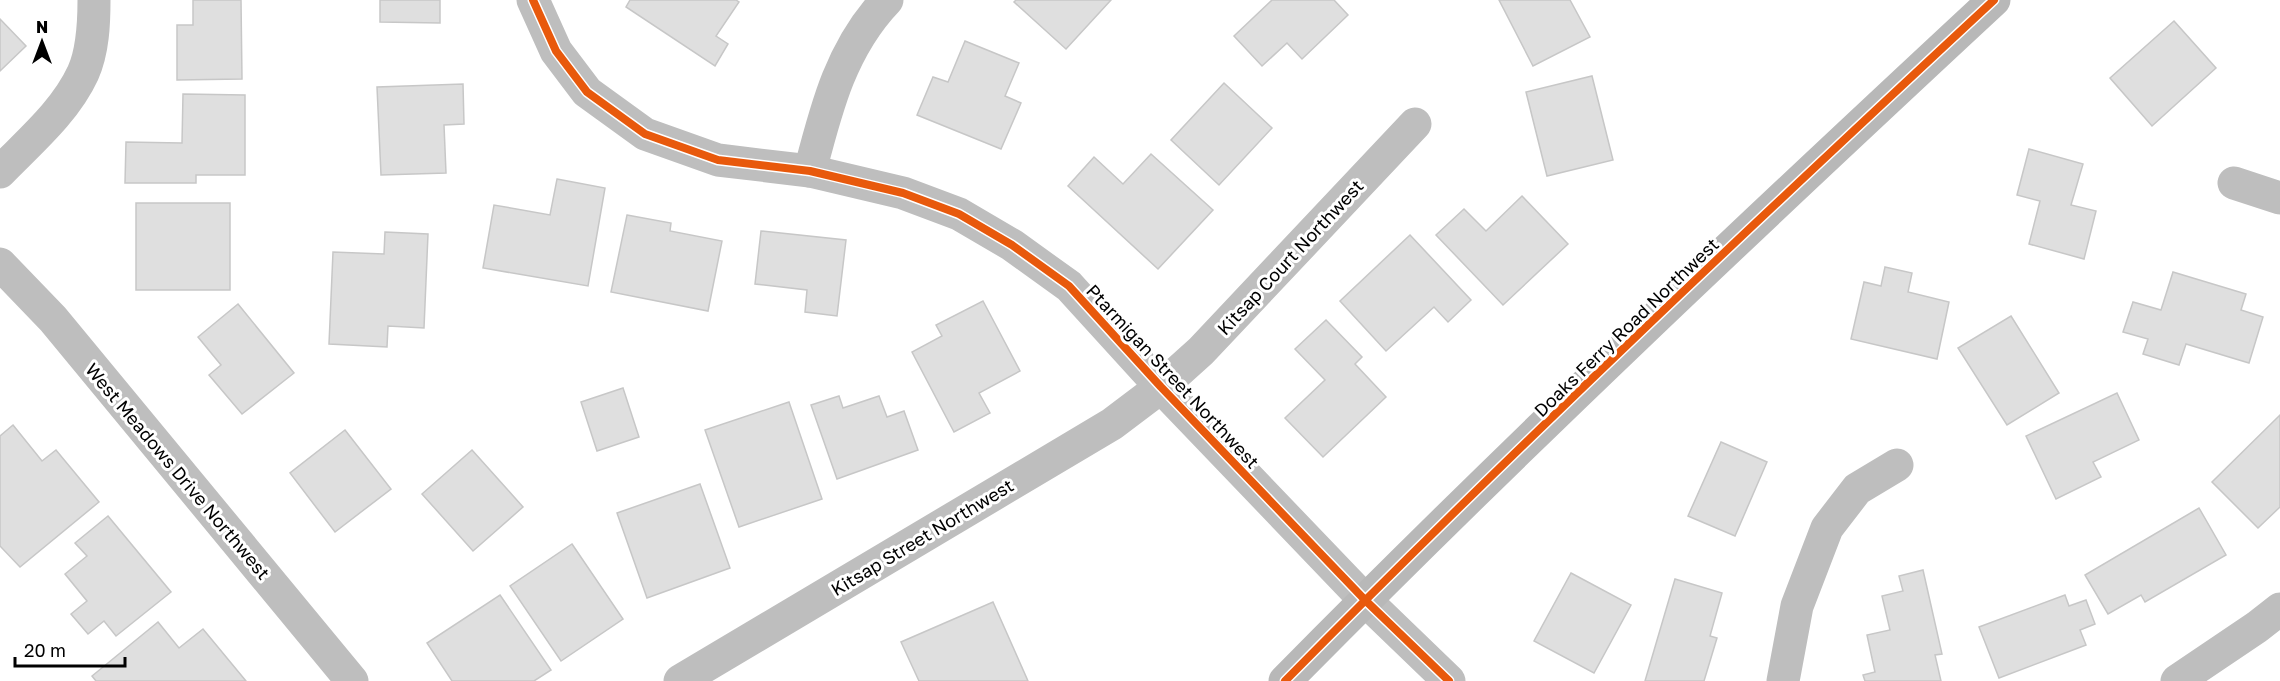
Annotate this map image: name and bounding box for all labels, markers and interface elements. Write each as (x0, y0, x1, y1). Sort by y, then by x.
north arrow (12, 12, 72, 72)
text: N (36, 17, 48, 37)
street label: Kitsap Court Northwest (1212, 175, 1368, 339)
street label: Doaks Ferry Road Northwest (1529, 233, 1723, 421)
street label: Ptarmigan Street Northwest (1082, 280, 1264, 472)
street label: West Meadows Drive Northwest (81, 358, 275, 584)
street label: Kitsap Street Northwest (827, 474, 1017, 600)
scale bar (15, 630, 124, 668)
text: 20 m (24, 639, 66, 661)

